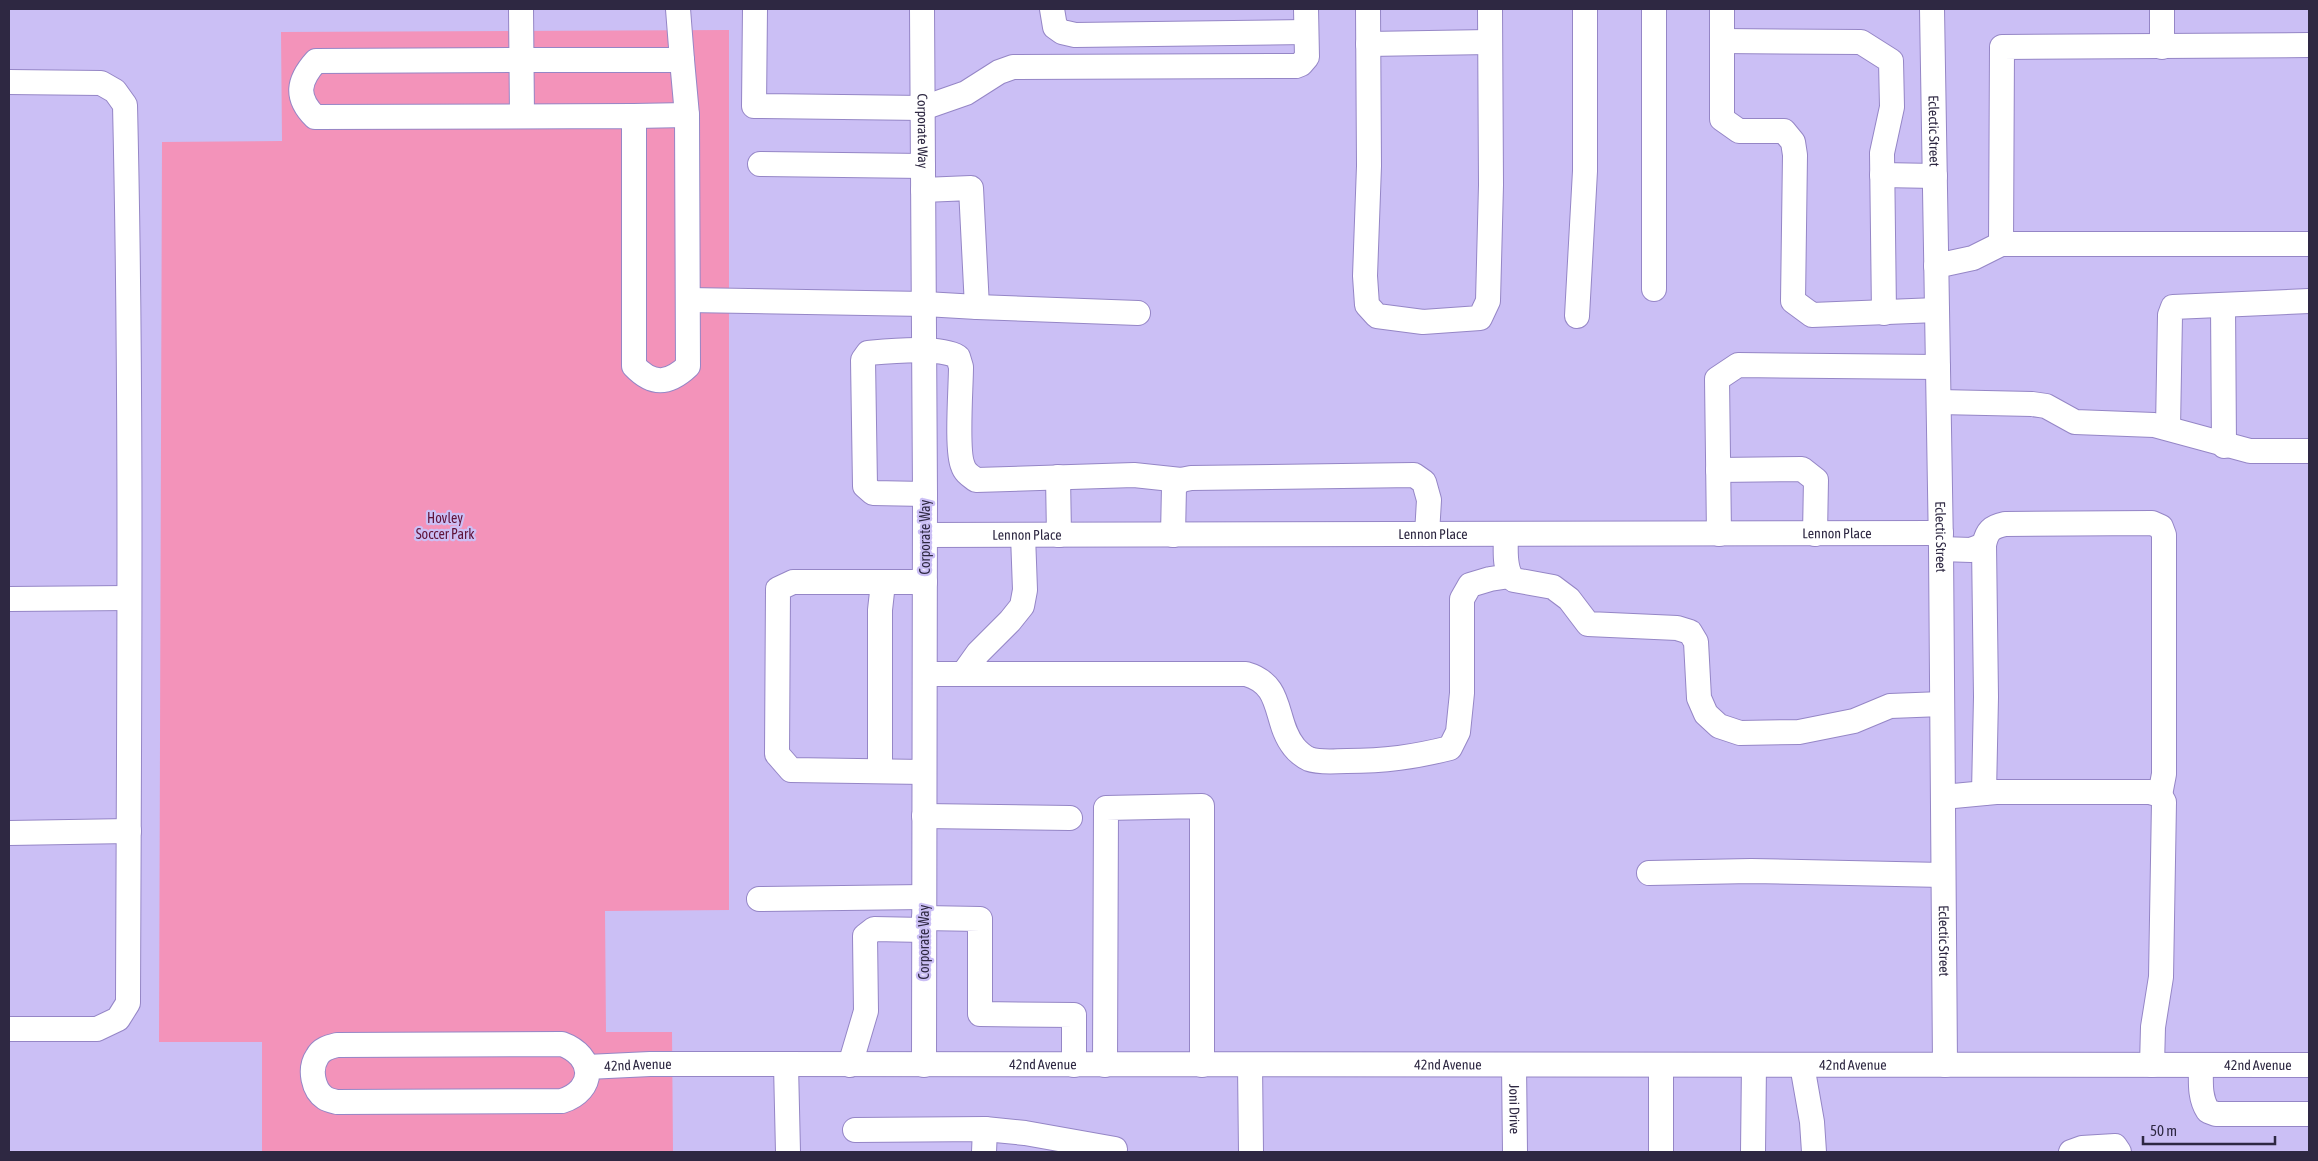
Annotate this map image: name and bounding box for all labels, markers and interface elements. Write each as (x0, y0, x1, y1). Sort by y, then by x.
street label: Corporate Way (915, 94, 931, 169)
street label: Eclectic Street (1925, 95, 1943, 167)
street label: Corporate Way (917, 499, 933, 574)
street label: Eclectic Street (1932, 501, 1949, 573)
park label: Hovley Soccer Park (416, 510, 474, 542)
street label: Lennon Place (1802, 525, 1872, 541)
street label: Lennon Place (1398, 526, 1468, 542)
street label: Lennon Place (992, 527, 1062, 543)
street label: Corporate Way (916, 904, 932, 979)
street label: Eclectic Street (1936, 905, 1952, 977)
street label: 42nd Avenue (604, 1056, 672, 1074)
street label: 42nd Avenue (1009, 1056, 1077, 1072)
street label: 42nd Avenue (1414, 1056, 1482, 1073)
street label: 42nd Avenue (1819, 1057, 1887, 1073)
street label: 42nd Avenue (2224, 1057, 2292, 1073)
street label: Joni Drive (1506, 1084, 1523, 1134)
scale bar (2143, 1114, 2276, 1146)
text: 50 m (2150, 1122, 2177, 1139)

